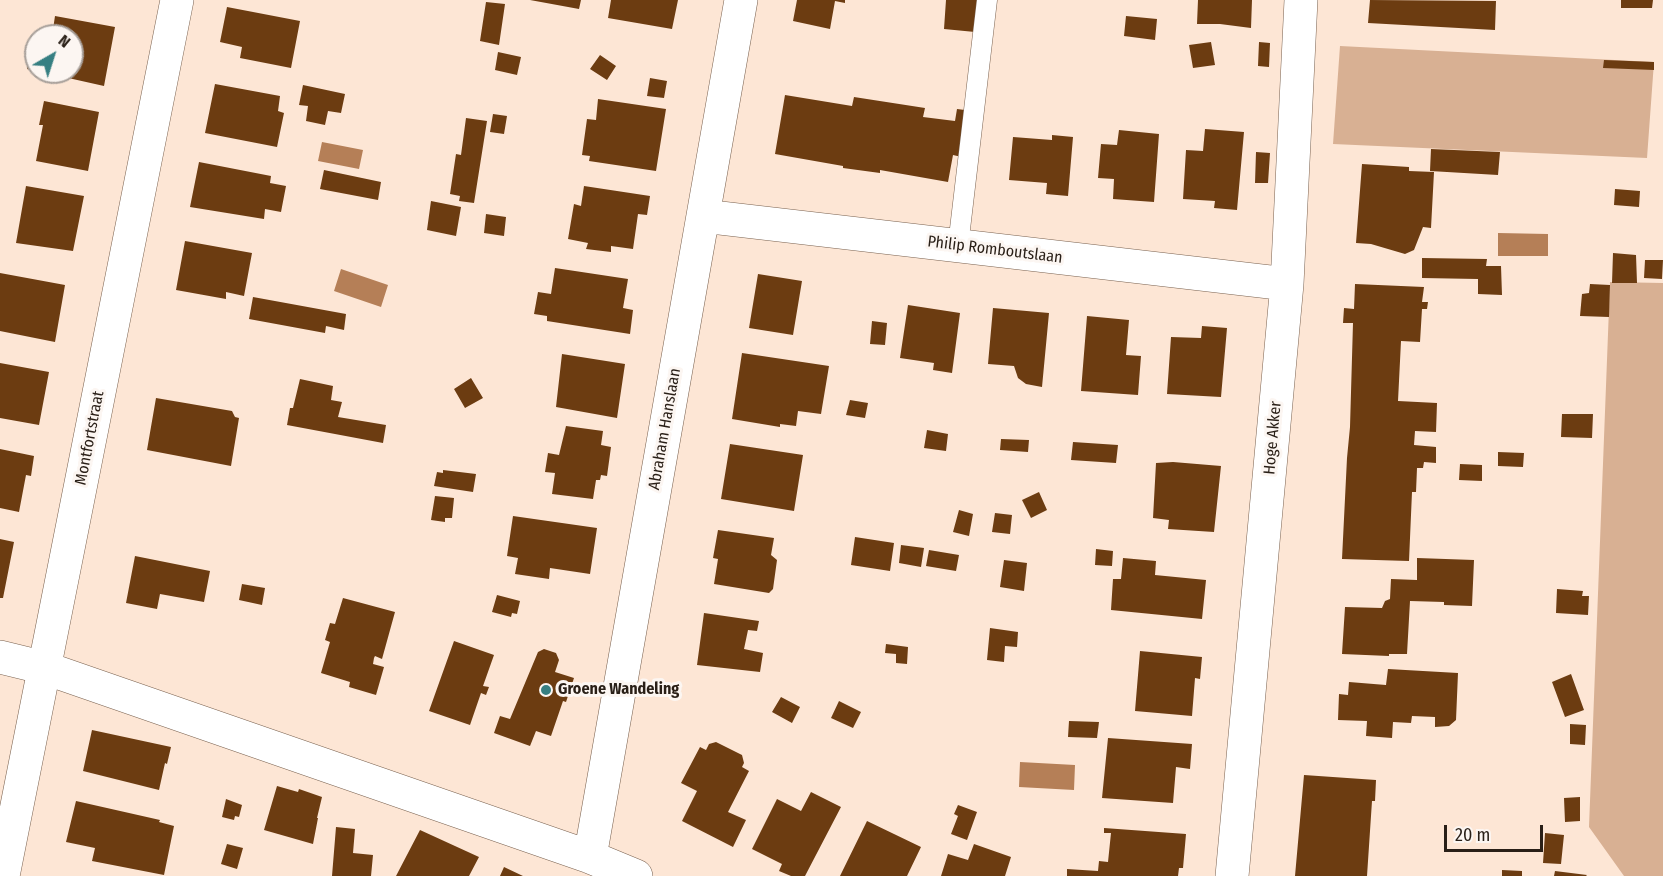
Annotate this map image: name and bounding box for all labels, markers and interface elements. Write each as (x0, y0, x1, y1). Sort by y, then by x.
north arrow (24, 24, 84, 84)
text: N (55, 31, 74, 52)
street label: Philip Romboutslaan (926, 232, 1064, 268)
street label: Abraham Hanslaan (645, 367, 685, 491)
street label: Montfortstraat (71, 389, 109, 487)
street label: Hoge Akker (1260, 400, 1286, 476)
place label: Groene Wandeling (558, 680, 679, 700)
marker: Groene Wandeling (539, 683, 553, 697)
scale bar (1447, 813, 1546, 851)
text: 20 m (1455, 824, 1490, 846)

